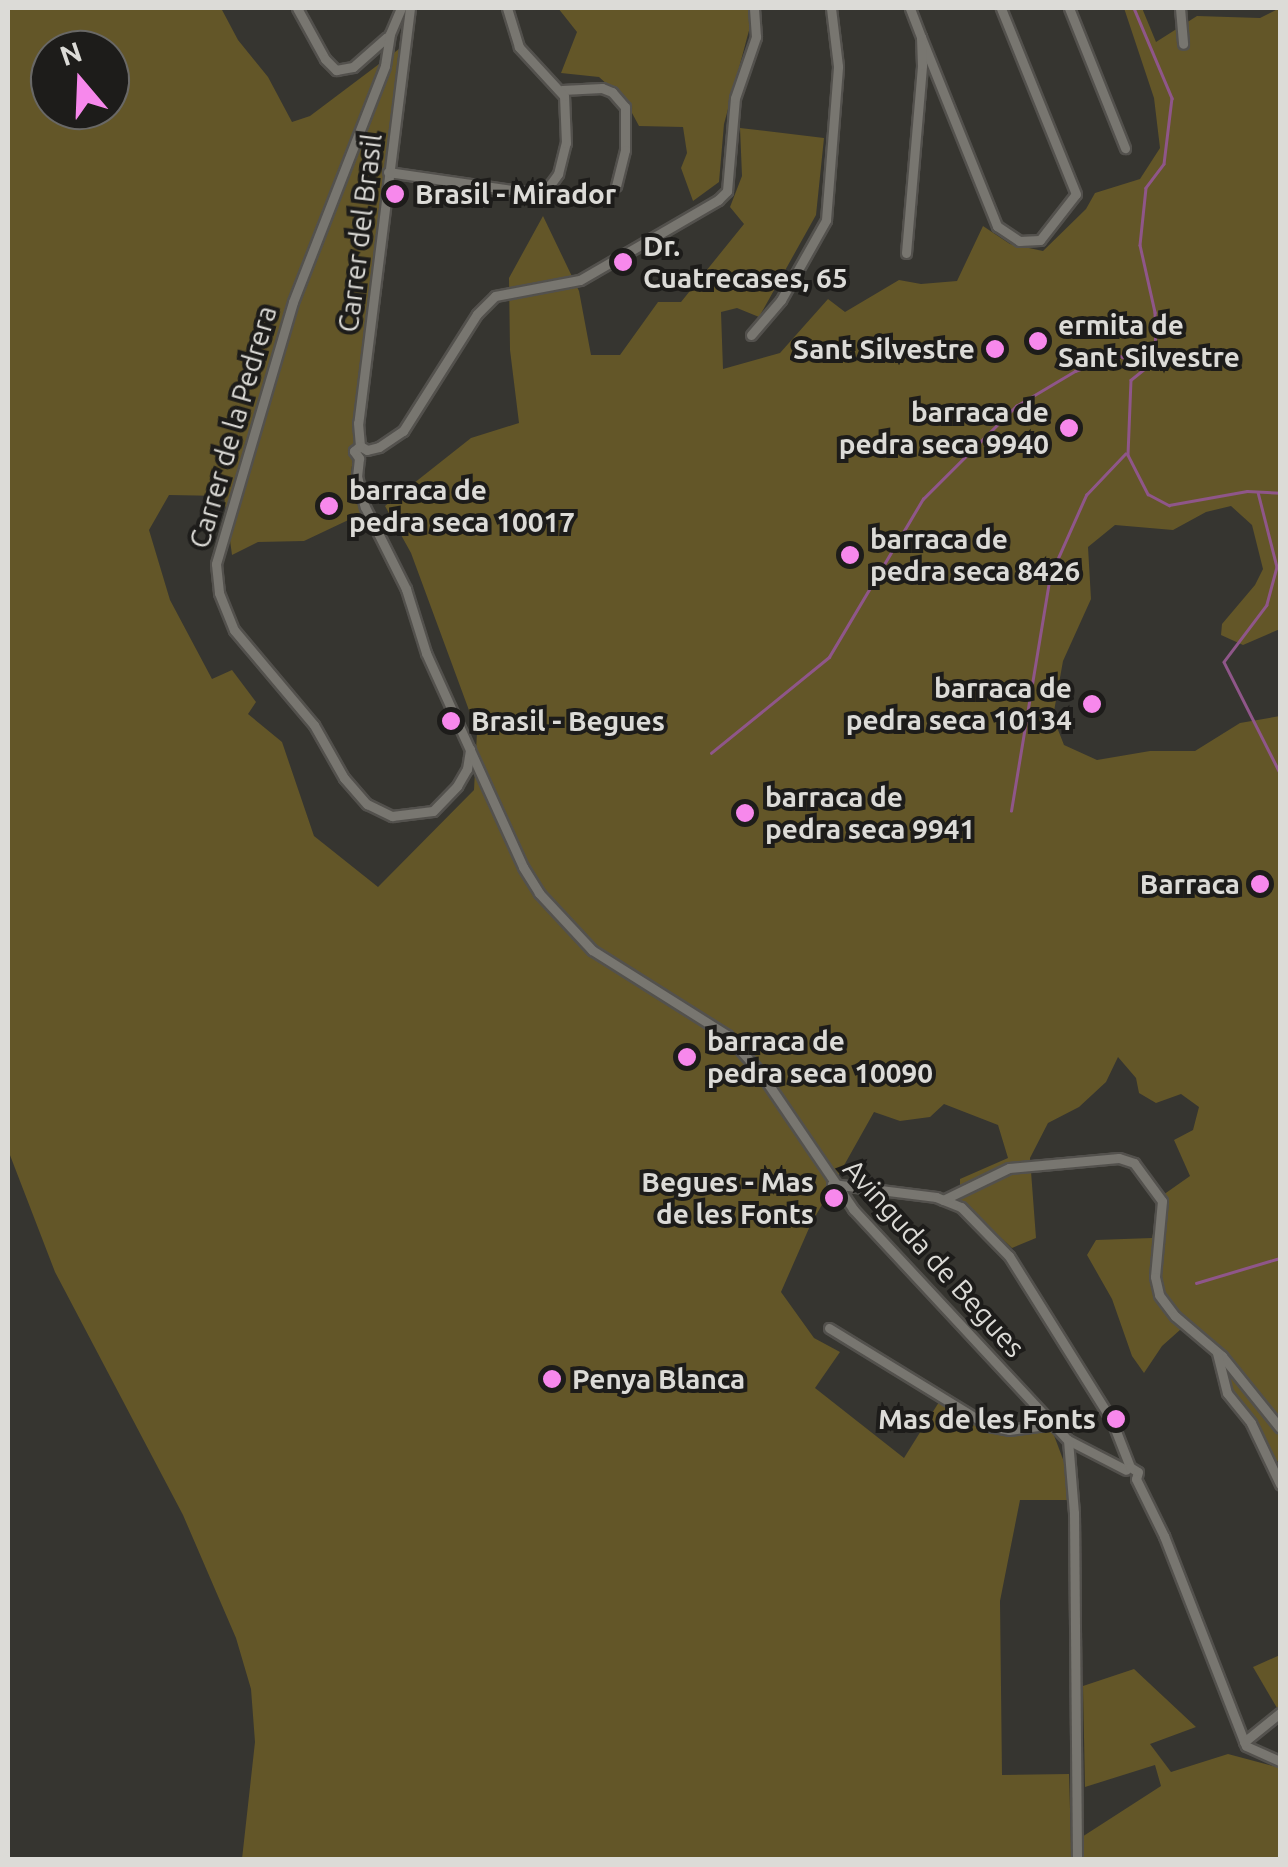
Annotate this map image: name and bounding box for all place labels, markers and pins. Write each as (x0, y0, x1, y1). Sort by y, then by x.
place label: Brasil - Mirador (415, 177, 616, 211)
marker: Brasil - Mirador (384, 183, 406, 205)
place label: Dr. Cuatrecases, 65 (643, 229, 848, 295)
marker: Dr. Cuatrecases, 65 (612, 251, 634, 273)
place label: ermita de Sant Silvestre (1058, 308, 1240, 374)
marker: ermita de Sant Silvestre (1027, 330, 1049, 352)
place label: Sant Silvestre (793, 332, 975, 366)
marker: Sant Silvestre (984, 338, 1006, 360)
place label: barraca de pedra seca 9940 (839, 395, 1049, 461)
marker: barraca de pedra seca 9940 (1058, 417, 1080, 439)
place label: barraca de pedra seca 10017 (349, 473, 575, 539)
marker: barraca de pedra seca 10017 (318, 495, 340, 517)
place label: barraca de pedra seca 8426 (870, 522, 1080, 588)
marker: barraca de pedra seca 8426 (839, 544, 861, 566)
place label: barraca de pedra seca 10134 (846, 671, 1072, 737)
marker: barraca de pedra seca 10134 (1081, 693, 1103, 715)
place label: Brasil - Begues (471, 704, 665, 738)
marker: Brasil - Begues (440, 710, 462, 732)
place label: barraca de pedra seca 9941 (765, 780, 975, 846)
marker: barraca de pedra seca 9941 (734, 802, 756, 824)
place label: Barraca (1140, 867, 1240, 901)
marker: Barraca (1249, 873, 1271, 895)
place label: barraca de pedra seca 10090 (707, 1024, 933, 1090)
marker: barraca de pedra seca 10090 (676, 1046, 698, 1068)
place label: Begues - Mas de les Fonts (641, 1165, 814, 1231)
marker: Begues - Mas de les Fonts (823, 1187, 845, 1209)
place label: Penya Blanca (572, 1362, 745, 1396)
marker: Penya Blanca (541, 1368, 563, 1390)
place label: Mas de les Fonts (878, 1402, 1096, 1436)
marker: Mas de les Fonts (1105, 1408, 1127, 1430)

